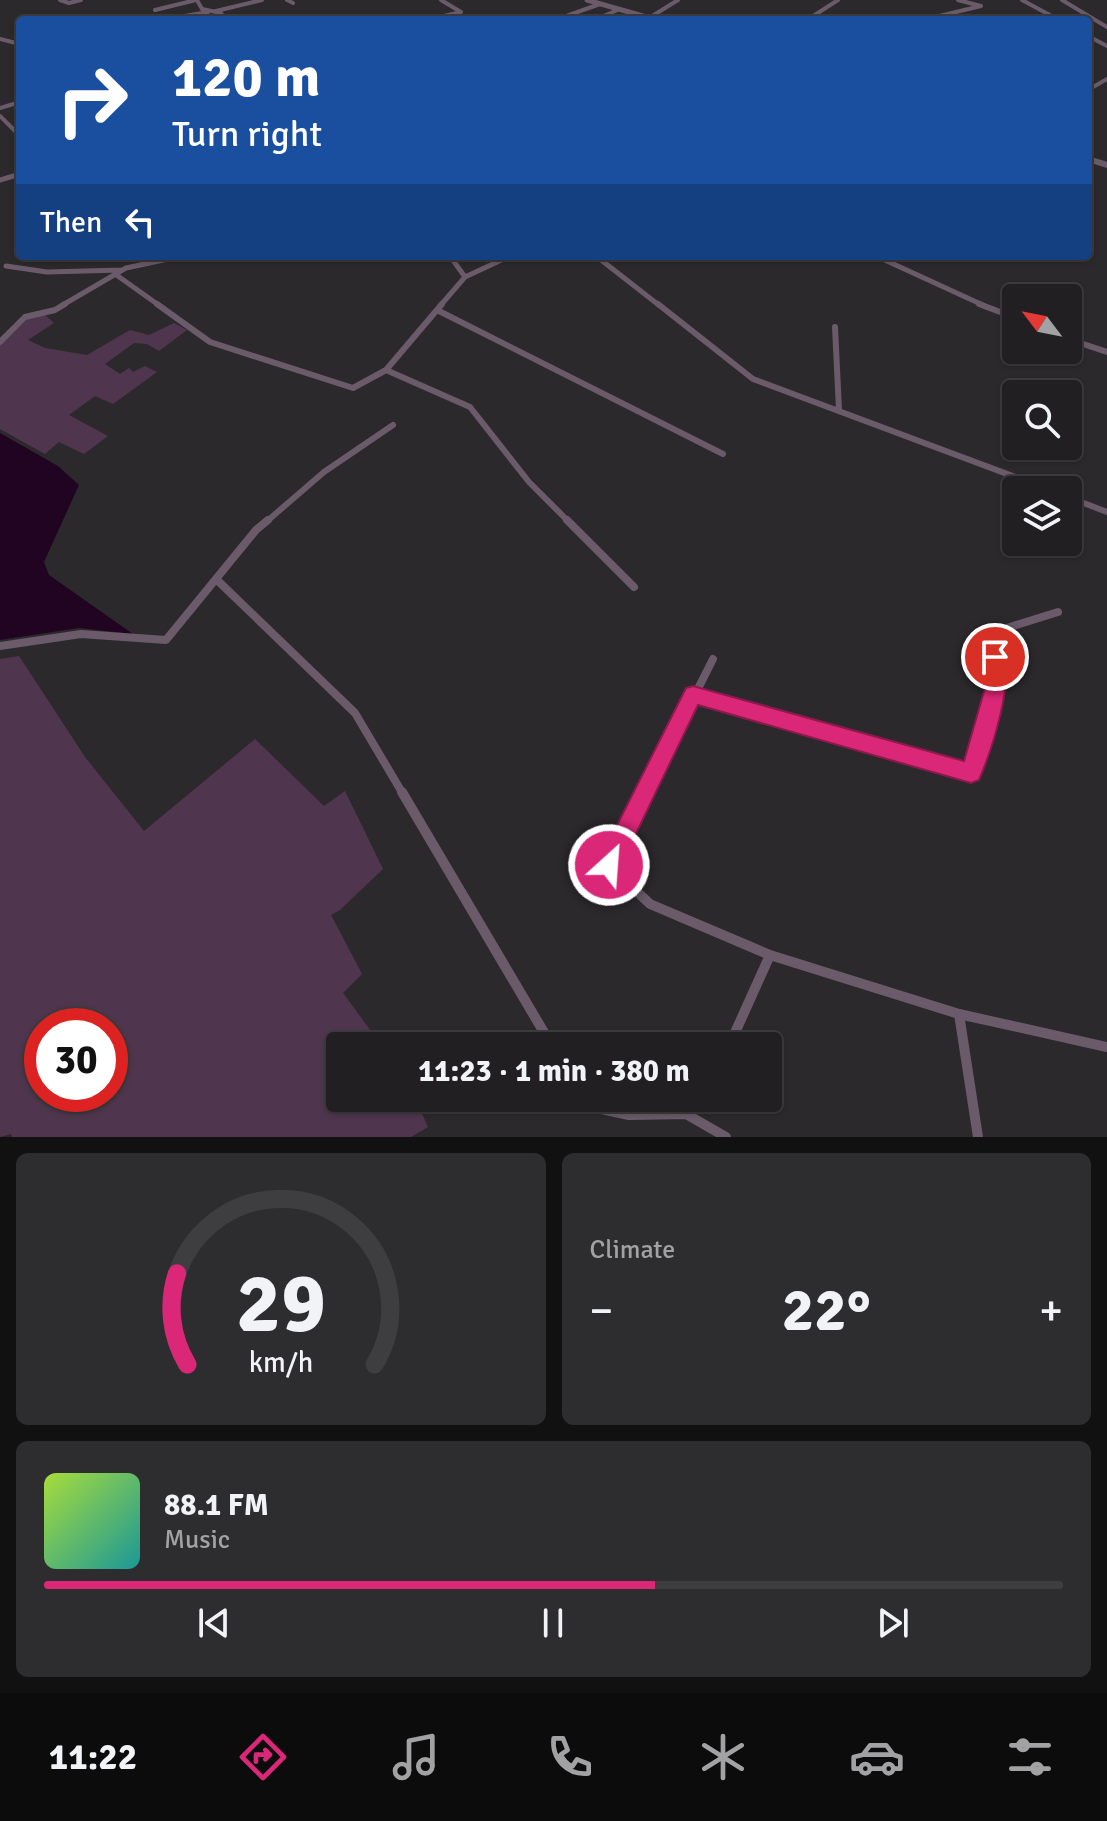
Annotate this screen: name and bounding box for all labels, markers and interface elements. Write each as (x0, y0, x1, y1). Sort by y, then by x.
text: 120 m (172, 43, 320, 112)
icon: right (40, 48, 144, 152)
text: Turn right (172, 112, 322, 157)
icon: left (118, 200, 162, 244)
text: Then (40, 204, 102, 241)
north arrow (1002, 284, 1082, 364)
map controls (1002, 284, 1082, 556)
button: search (1002, 380, 1082, 460)
button: layers (1002, 476, 1082, 556)
pin (961, 623, 1029, 691)
icon: arrive (973, 635, 1017, 679)
position arrow (567, 823, 651, 907)
speed limit sign: 30 (24, 1008, 128, 1112)
text: 11:23 · 1 min · 380 m (418, 1053, 690, 1090)
text: Climate (590, 1234, 675, 1266)
text: 29 (236, 1253, 326, 1355)
text: 22° (782, 1274, 871, 1348)
text: − (590, 1284, 613, 1338)
text: + (1039, 1284, 1063, 1338)
text: km/h (248, 1345, 313, 1380)
text: 88.1 FM (164, 1487, 269, 1524)
text: Music (164, 1524, 230, 1556)
icon: previous (192, 1601, 236, 1645)
icon: pause (531, 1601, 575, 1645)
icon: next (871, 1601, 915, 1645)
icon: directions (235, 1729, 291, 1785)
icon: music (388, 1729, 444, 1785)
icon: phone (542, 1729, 598, 1785)
icon: climate (695, 1729, 751, 1785)
icon: car (849, 1729, 905, 1785)
icon: filters (1002, 1729, 1058, 1785)
text: 11:22 (49, 1735, 137, 1780)

